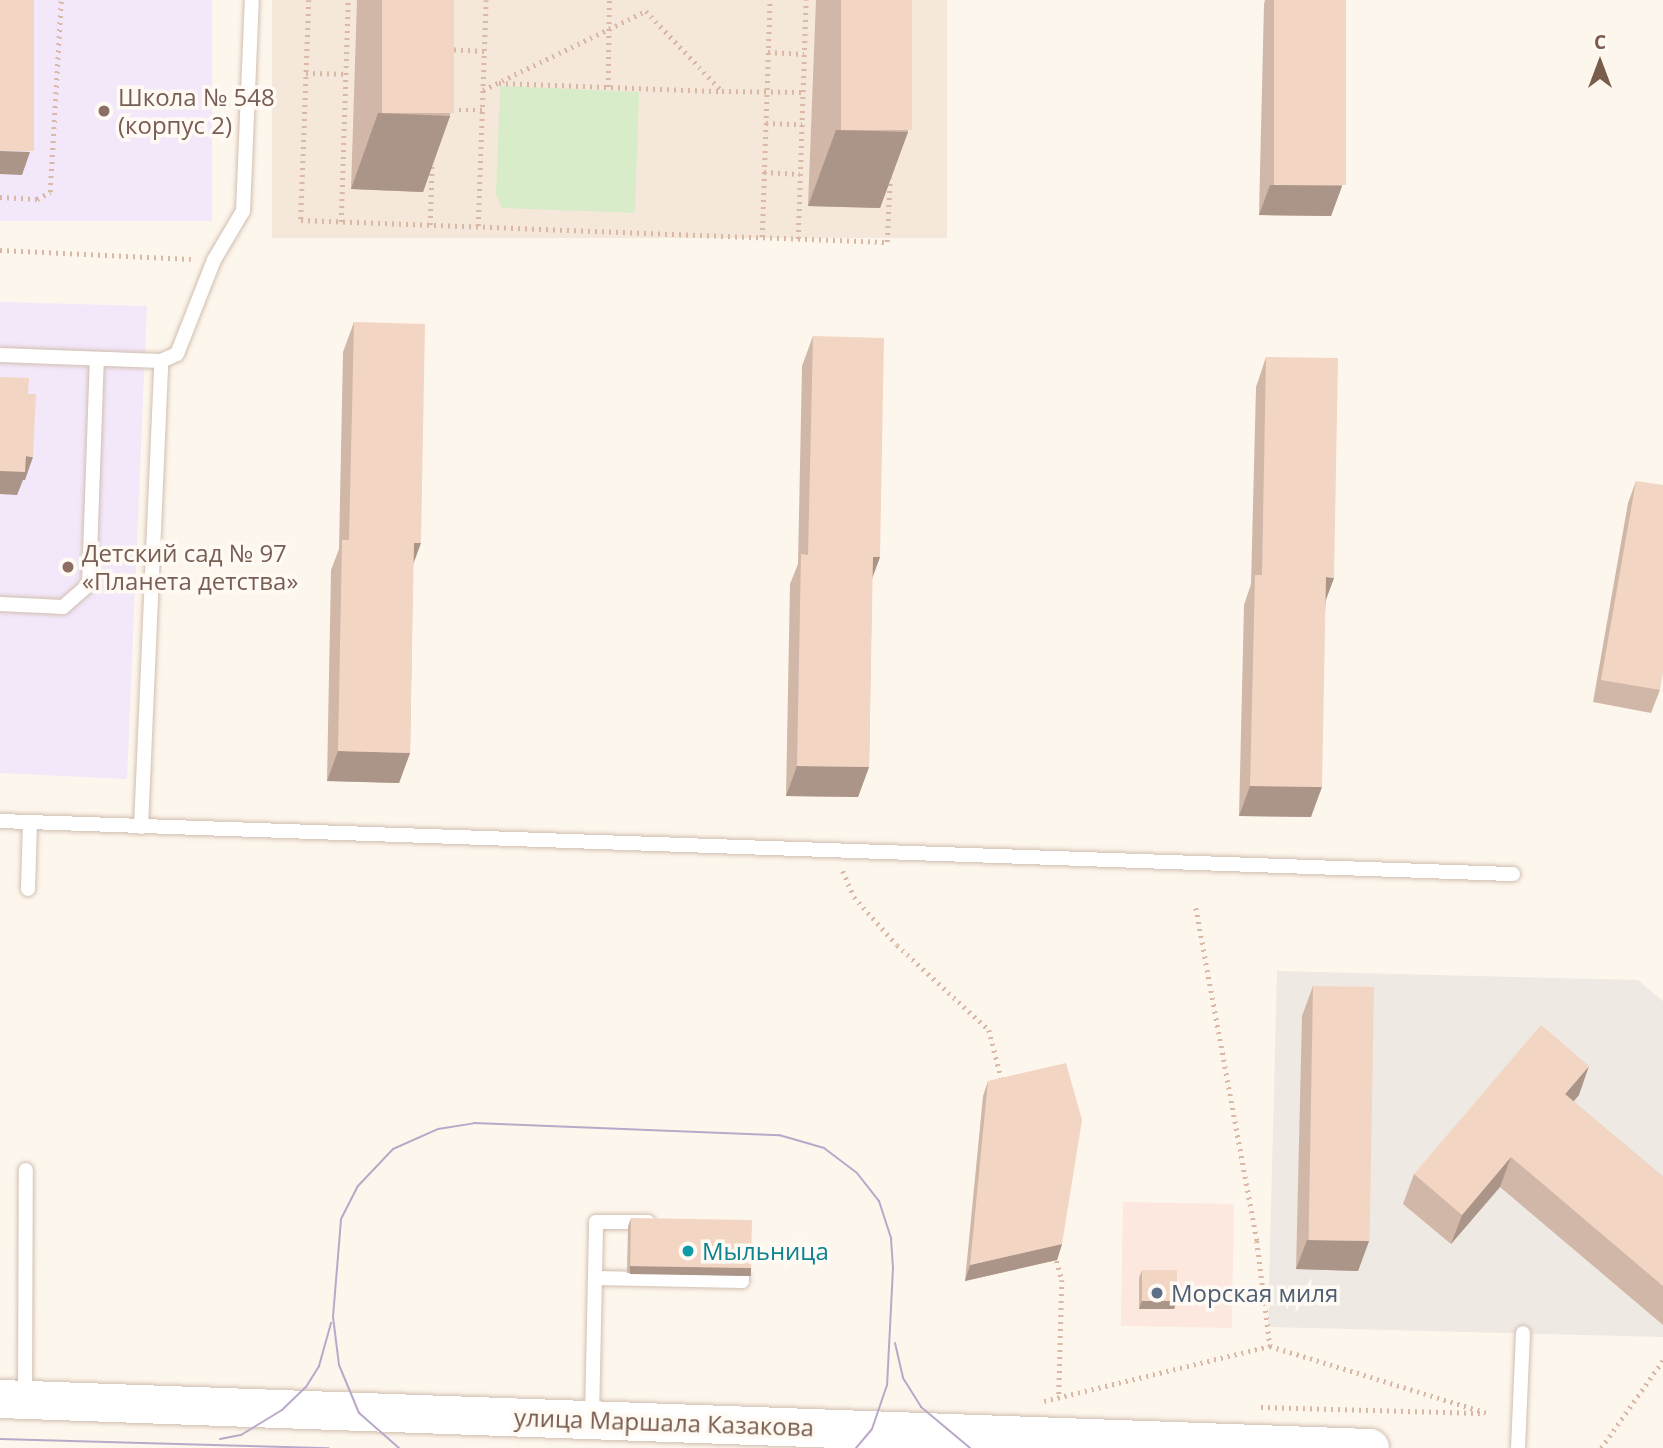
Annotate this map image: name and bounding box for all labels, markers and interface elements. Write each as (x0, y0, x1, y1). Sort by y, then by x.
north arrow (1565, 28, 1635, 98)
text: С (1594, 29, 1606, 55)
place label: Школа № 548 (корпус 2) (118, 83, 275, 139)
marker: Школа № 548 (корпус 2) (96, 103, 112, 119)
place label: Детский сад № 97 «Планета детства» (82, 539, 298, 595)
marker: Детский сад № 97 «Планета детства» (60, 559, 76, 575)
place label: Мыльница (702, 1237, 829, 1265)
marker: Мыльница (680, 1243, 696, 1259)
place label: Морская миля (1171, 1279, 1338, 1307)
marker: Морская миля (1149, 1285, 1165, 1301)
street label: улица Маршала Казакова (514, 1402, 814, 1442)

